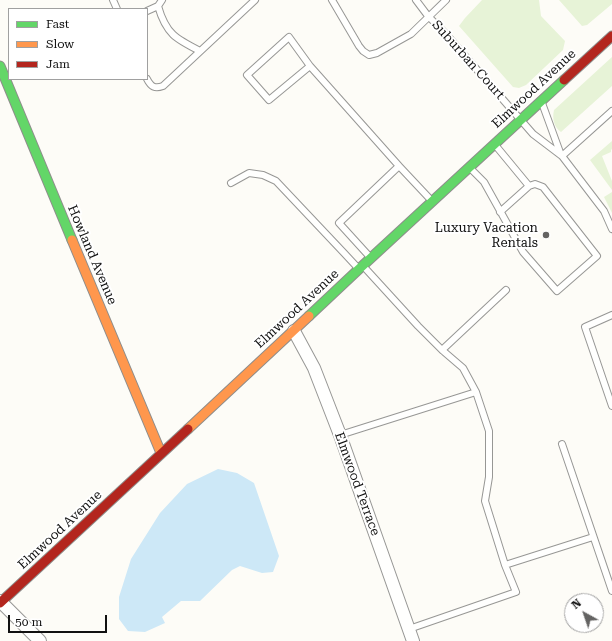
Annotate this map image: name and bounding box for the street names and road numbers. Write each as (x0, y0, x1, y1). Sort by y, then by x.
street label: Suburban Court (428, 17, 508, 103)
street label: Elmwood Avenue (489, 46, 579, 132)
street label: Howland Avenue (64, 203, 120, 307)
street label: Elmwood Avenue (252, 266, 342, 352)
street label: Elmwood Terrace (331, 430, 383, 538)
street label: Elmwood Avenue (15, 487, 105, 573)

